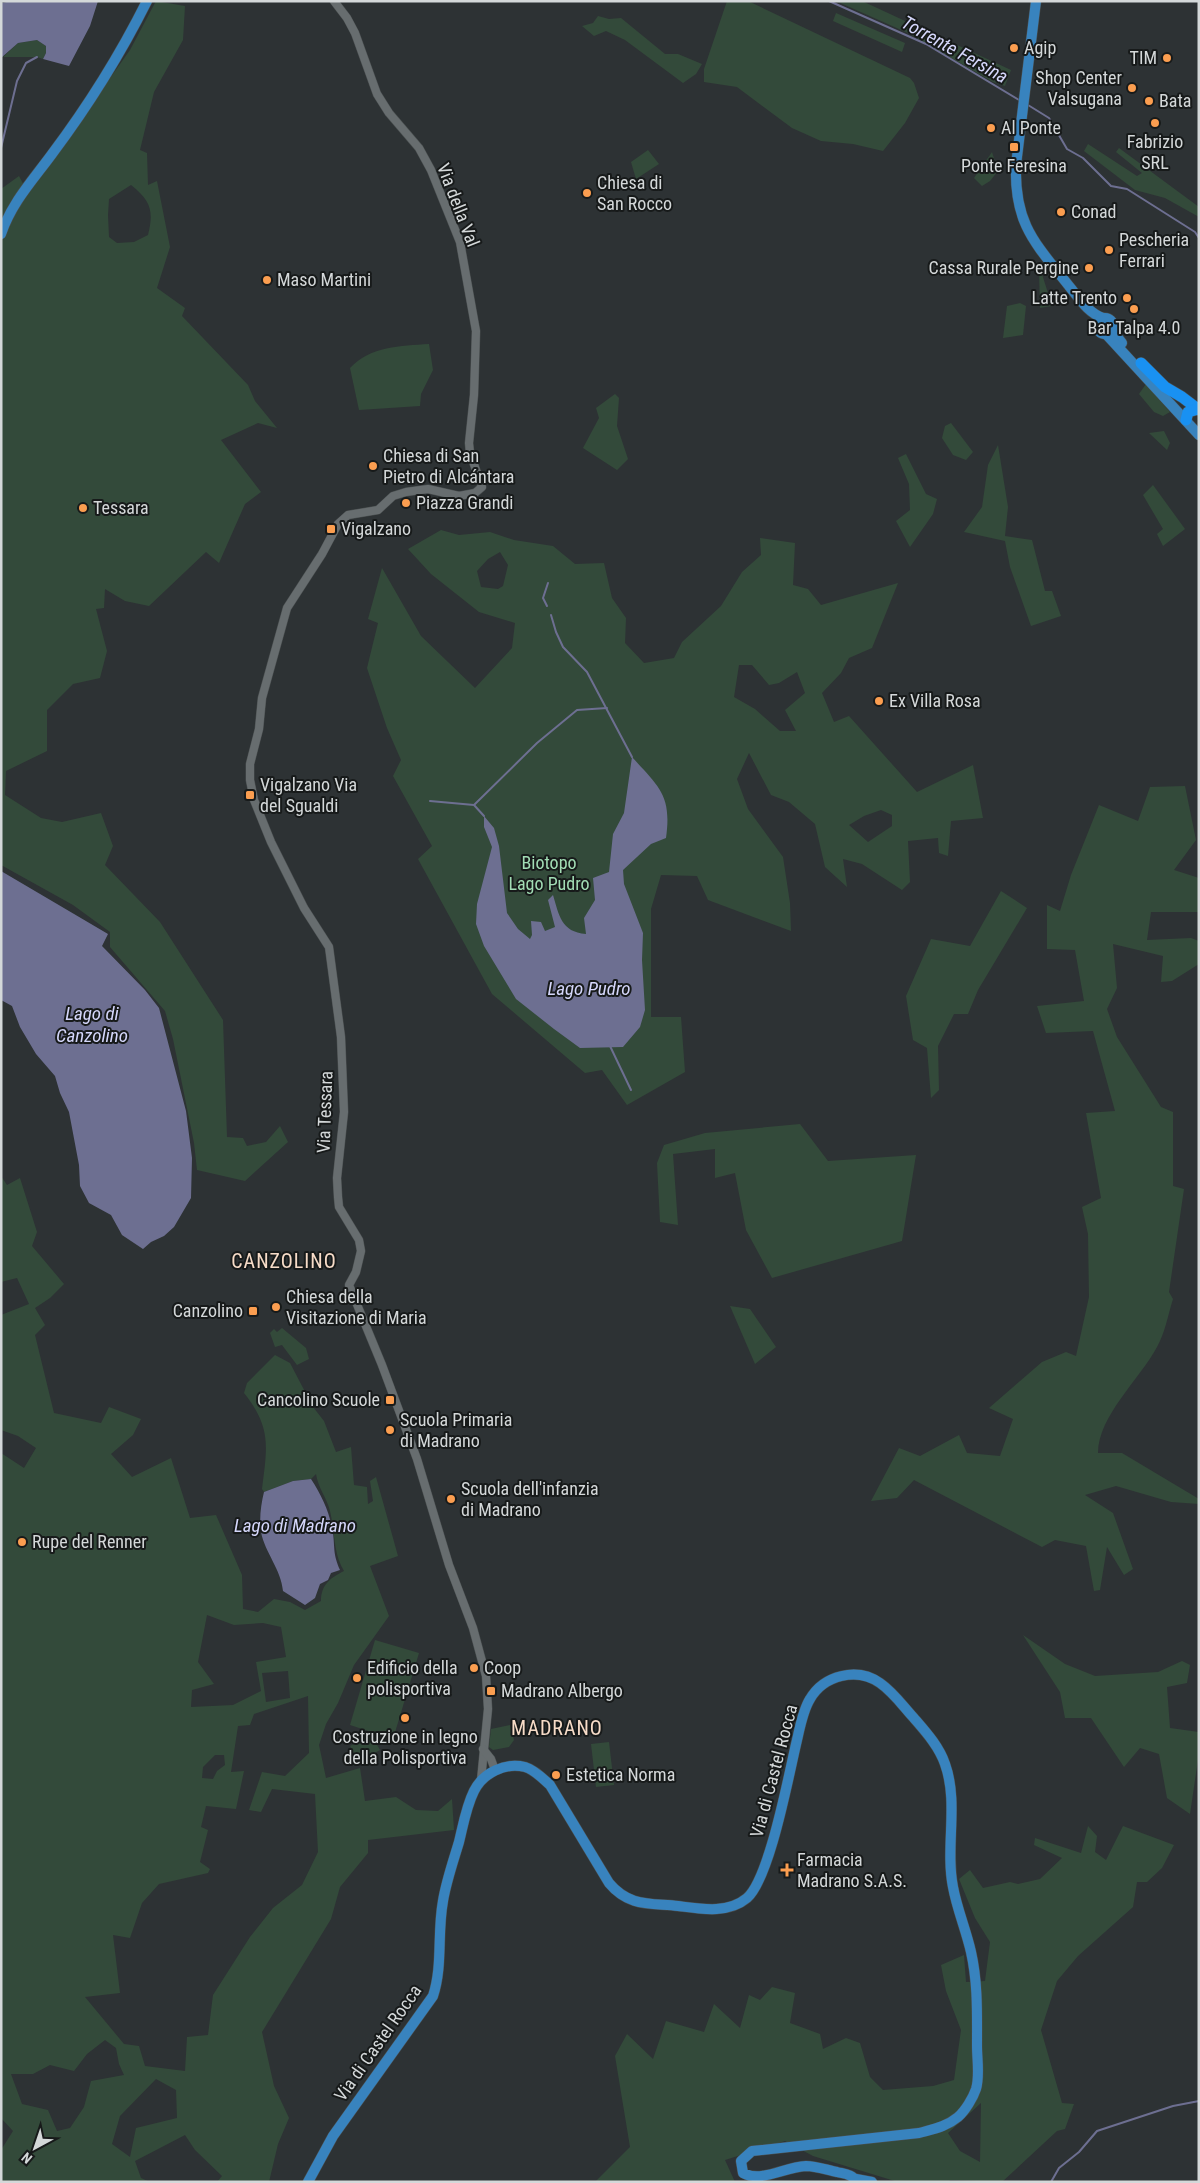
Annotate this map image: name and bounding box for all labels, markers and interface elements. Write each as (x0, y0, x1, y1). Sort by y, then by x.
water label: Torrente Fersina (897, 11, 1012, 88)
place label: Agip (1024, 37, 1056, 58)
marker: Agip (1008, 42, 1020, 54)
place label: TIM (1130, 47, 1157, 68)
marker: TIM (1161, 52, 1173, 64)
place label: Shop Center Valsugana (1035, 67, 1123, 109)
marker: Shop Center Valsugana (1126, 82, 1138, 94)
place label: Bata (1159, 90, 1191, 111)
marker: Bata (1143, 95, 1155, 107)
place label: Al Ponte (1001, 117, 1061, 138)
marker: Fabrizio SRL (1149, 117, 1161, 129)
marker: Al Ponte (985, 122, 997, 134)
place label: Fabrizio SRL (1127, 131, 1183, 173)
marker: Ponte Feresina (1008, 141, 1020, 153)
place label: Ponte Feresina (961, 155, 1067, 176)
street label: Via della Val (433, 160, 484, 250)
place label: Chiesa di San Rocco (597, 172, 672, 214)
marker: Chiesa di San Rocco (581, 187, 593, 199)
place label: Conad (1071, 201, 1117, 222)
marker: Conad (1055, 206, 1067, 218)
place label: Pescheria Ferrari (1119, 229, 1189, 271)
marker: Pescheria Ferrari (1103, 244, 1115, 256)
place label: Cassa Rurale Pergine (929, 257, 1079, 278)
marker: Cassa Rurale Pergine (1083, 262, 1095, 274)
place label: Maso Martini (277, 269, 371, 290)
marker: Maso Martini (261, 274, 273, 286)
place label: Latte Trento (1032, 287, 1117, 308)
marker: Latte Trento (1121, 292, 1133, 304)
marker: Bar Talpa 4.0 (1128, 303, 1140, 315)
place label: Bar Talpa 4.0 (1088, 317, 1181, 338)
place label: Chiesa di San Pietro di Alcántara (383, 445, 514, 487)
marker: Chiesa di San Pietro di Alcántara (367, 460, 379, 472)
place label: Piazza Grandi (416, 492, 513, 513)
place label: Tessara (93, 497, 149, 518)
marker: Piazza Grandi (400, 497, 412, 509)
marker: Tessara (77, 502, 89, 514)
place label: Vigalzano (341, 518, 411, 539)
marker: Vigalzano (325, 523, 337, 535)
place label: Ex Villa Rosa (889, 690, 981, 711)
marker: Ex Villa Rosa (873, 695, 885, 707)
place label: Vigalzano Via del Sgualdi (260, 774, 357, 816)
marker: Vigalzano Via del Sgualdi (244, 789, 256, 801)
park label: Biotopo Lago Pudro (508, 852, 590, 894)
water label: Lago Pudro (547, 977, 631, 1000)
water label: Lago di Canzolino (56, 1002, 128, 1047)
street label: Via Tessara (313, 1070, 336, 1154)
district label: CANZOLINO (231, 1249, 337, 1273)
place label: Chiesa della Visitazione di Maria (286, 1286, 427, 1328)
place label: Canzolino (173, 1300, 243, 1321)
marker: Chiesa della Visitazione di Maria (270, 1301, 282, 1313)
marker: Canzolino (247, 1305, 259, 1317)
place label: Cancolino Scuole (257, 1389, 380, 1410)
marker: Cancolino Scuole (384, 1394, 396, 1406)
place label: Scuola Primaria di Madrano (400, 1409, 512, 1451)
marker: Scuola Primaria di Madrano (384, 1424, 396, 1436)
place label: Scuola dell'infanzia di Madrano (461, 1478, 599, 1520)
marker: Scuola dell'infanzia di Madrano (445, 1493, 457, 1505)
water label: Lago di Madrano (234, 1514, 356, 1537)
place label: Rupe del Renner (32, 1531, 147, 1552)
marker: Rupe del Renner (16, 1536, 28, 1548)
place label: Edificio della polisportiva (367, 1657, 458, 1699)
place label: Coop (484, 1657, 521, 1678)
marker: Coop (468, 1662, 480, 1674)
marker: Edificio della polisportiva (351, 1672, 363, 1684)
place label: Madrano Albergo (501, 1680, 623, 1701)
marker: Madrano Albergo (485, 1685, 497, 1697)
street label: Via di Castel Rocca (746, 1702, 801, 1840)
marker: Costruzione in legno della Polisportiva (399, 1712, 411, 1724)
district label: MADRANO (511, 1716, 603, 1740)
place label: Costruzione in legno della Polisportiva (332, 1726, 478, 1768)
place label: Estetica Norma (566, 1764, 675, 1785)
marker: Estetica Norma (550, 1769, 562, 1781)
place label: Farmacia Madrano S.A.S. (797, 1849, 907, 1891)
marker: Farmacia Madrano S.A.S. (781, 1864, 793, 1876)
street label: Via di Castel Rocca (330, 1981, 426, 2105)
north arrow (10, 2123, 60, 2173)
text: N (18, 2149, 35, 2167)

